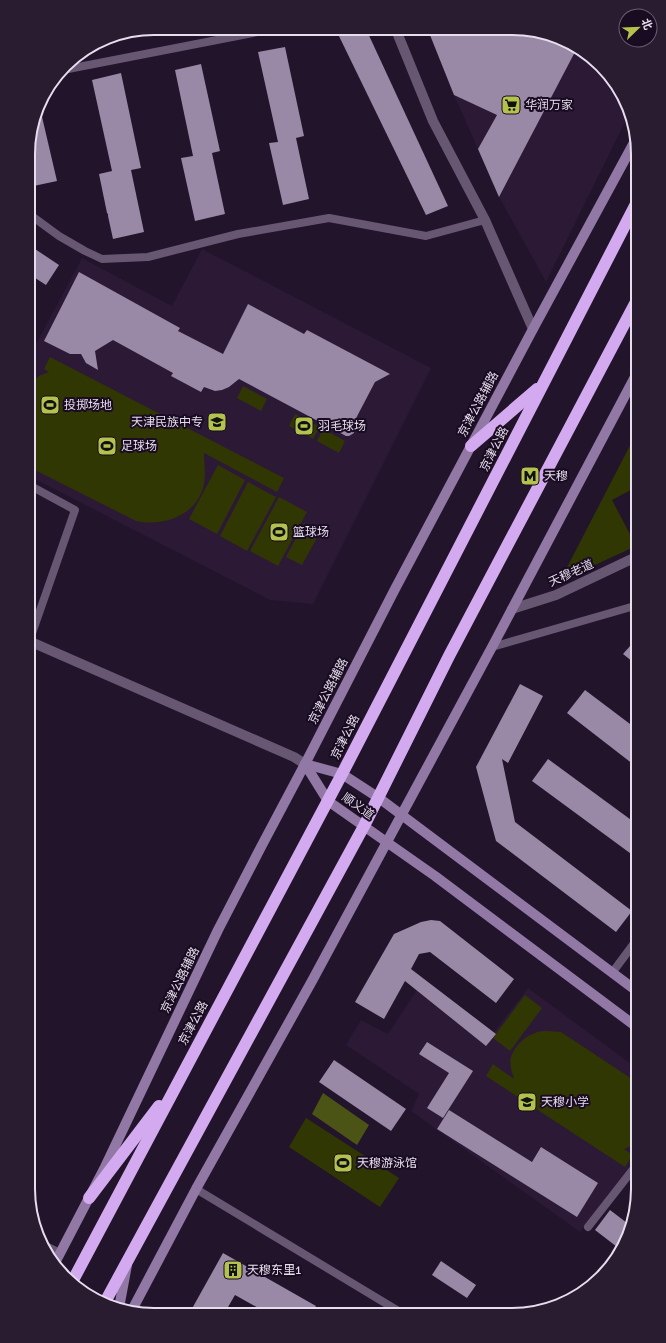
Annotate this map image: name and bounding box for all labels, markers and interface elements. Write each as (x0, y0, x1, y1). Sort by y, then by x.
north arrow (618, 8, 658, 48)
text: 北 (639, 17, 655, 32)
supermarket icon: 华润万家 (500, 94, 522, 116)
place label: 华润万家 (525, 98, 573, 113)
street label: 京津公路辅路 (455, 369, 502, 440)
sports icon: 投掷场地 (39, 394, 61, 416)
place label: 投掷场地 (64, 398, 112, 413)
school or university icon: 天津民族中专 (206, 411, 228, 433)
place label: 天津民族中专 (131, 415, 203, 430)
sports icon: 羽毛球场 (293, 415, 315, 437)
place label: 羽毛球场 (318, 419, 366, 434)
street label: 京津公路 (477, 424, 512, 474)
sports icon: 足球场 (96, 435, 118, 457)
place label: 足球场 (121, 439, 157, 454)
metro station icon: 天穆 (519, 465, 541, 487)
place label: 天穆 (544, 469, 568, 484)
sports icon: 篮球场 (268, 521, 290, 543)
place label: 篮球场 (293, 525, 329, 540)
street label: 天穆老道 (546, 557, 596, 590)
street label: 京津公路辅路 (305, 656, 351, 727)
street label: 京津公路 (328, 712, 363, 762)
street label: 顺义道 (339, 790, 377, 823)
street label: 京津公路辅路 (158, 945, 203, 1016)
street label: 京津公路 (176, 999, 211, 1048)
school or university icon: 天穆小学 (516, 1091, 538, 1113)
place label: 天穆小学 (541, 1095, 589, 1110)
sports icon: 天穆游泳馆 (332, 1152, 354, 1174)
place label: 天穆游泳馆 (357, 1156, 417, 1171)
building icon: 天穆东里1 (222, 1259, 244, 1281)
place label: 天穆东里1 (247, 1263, 301, 1278)

